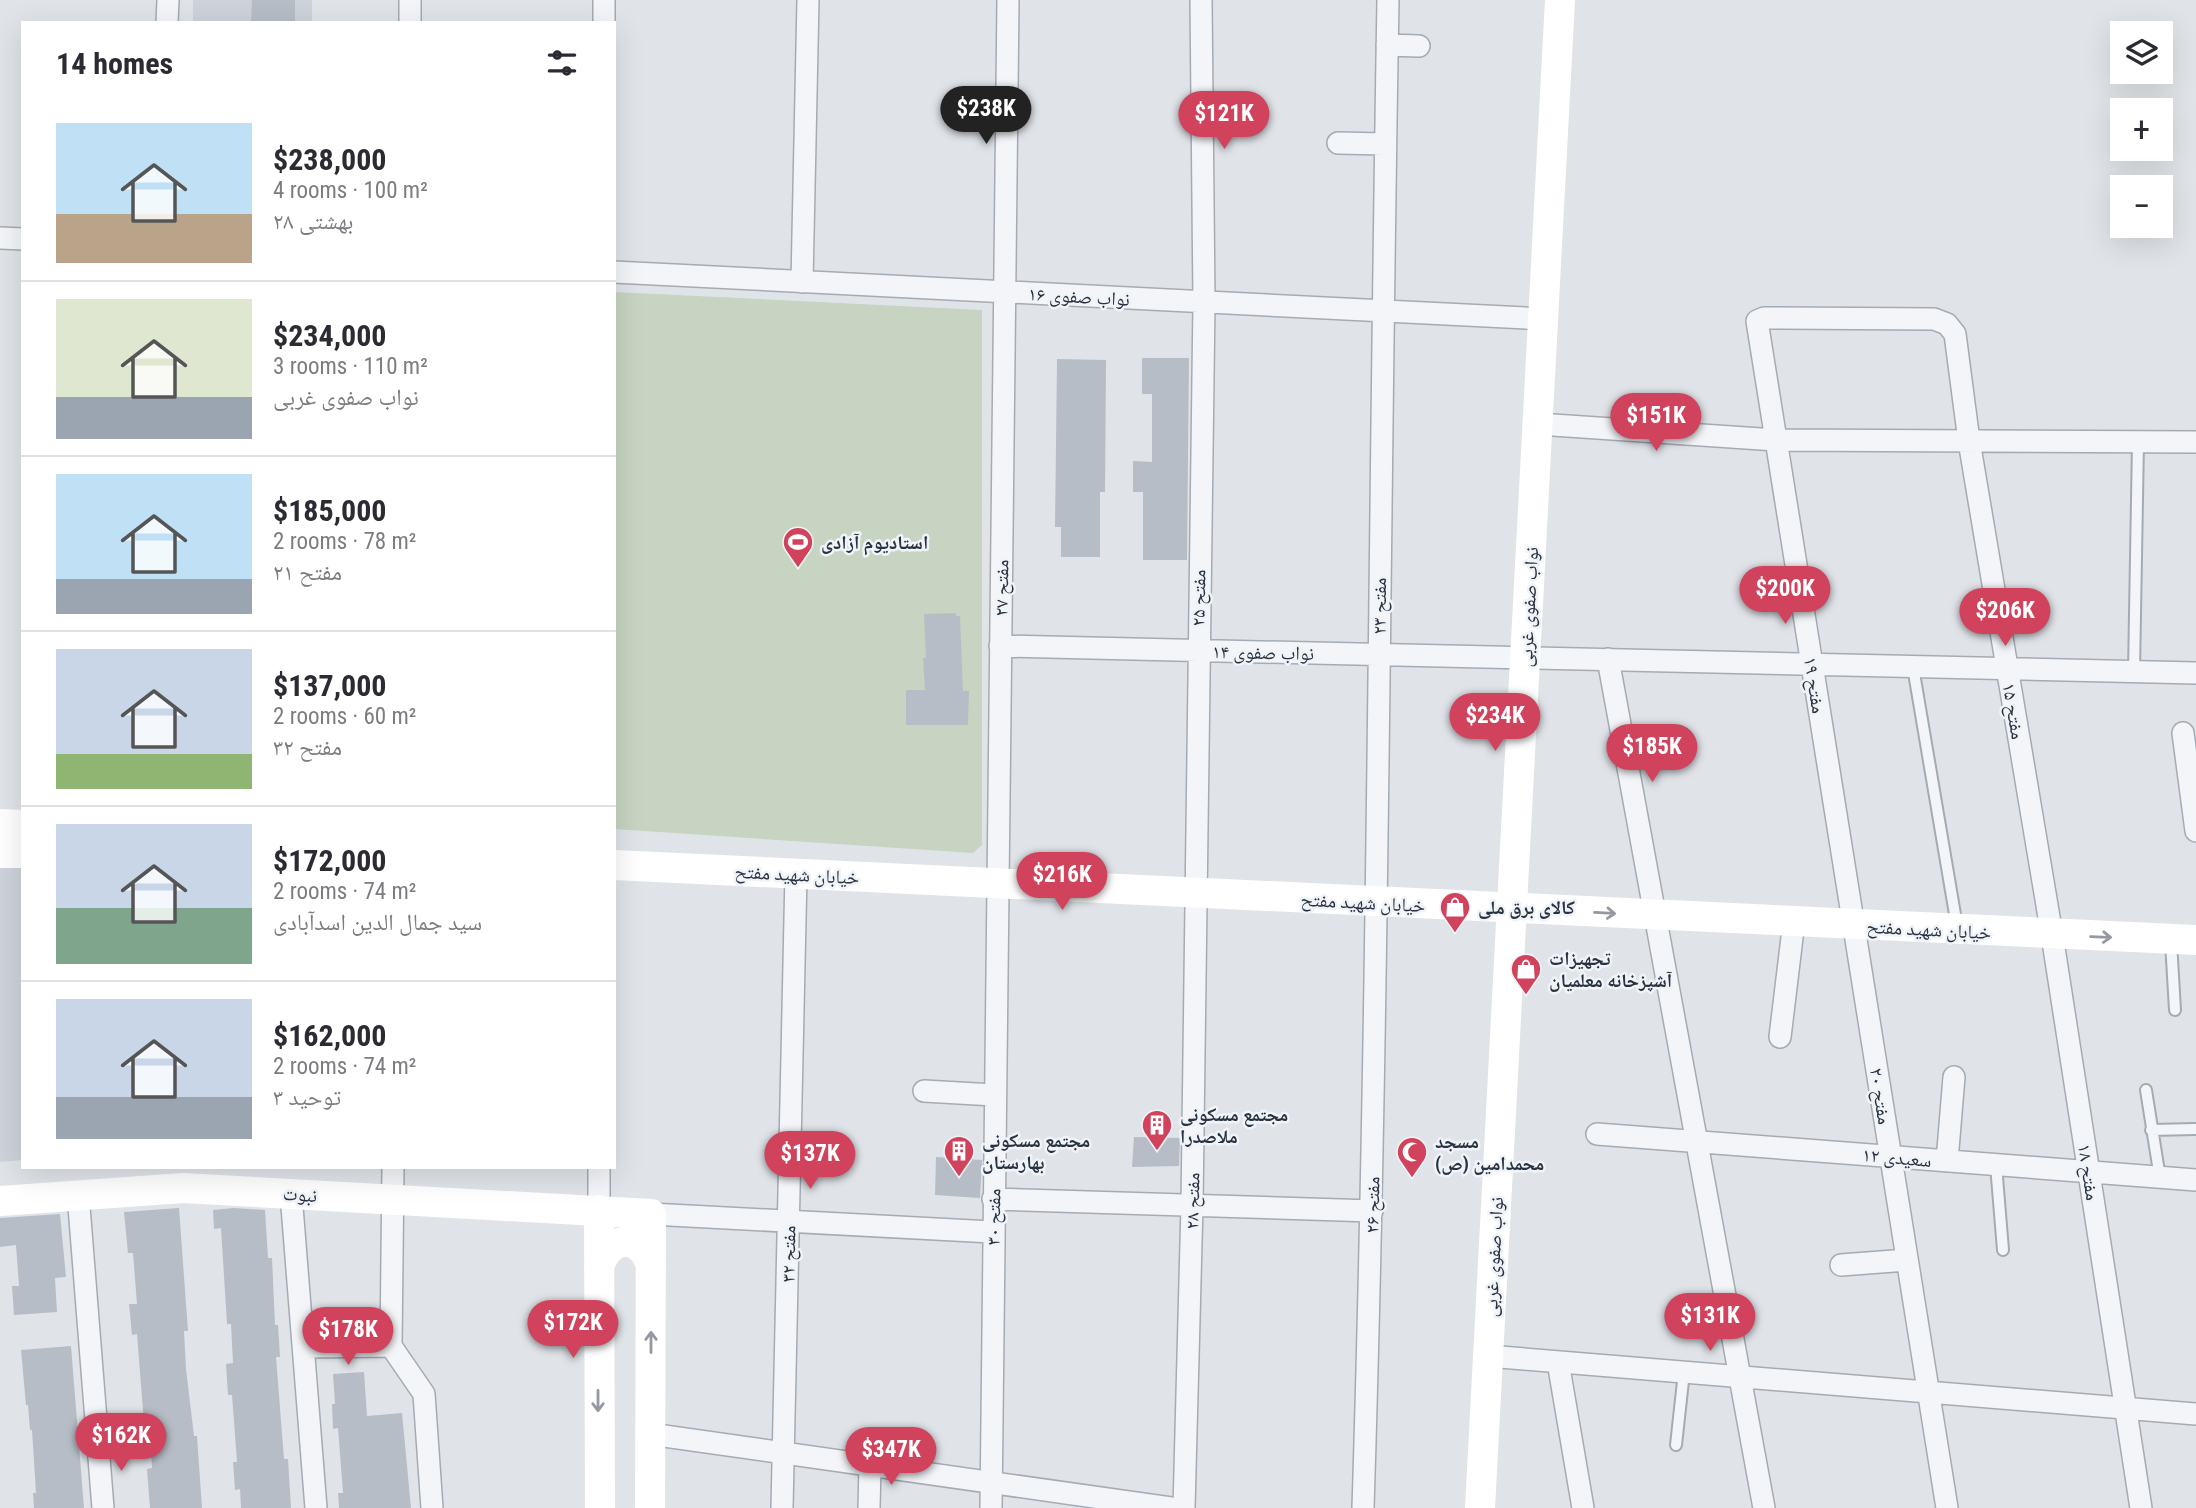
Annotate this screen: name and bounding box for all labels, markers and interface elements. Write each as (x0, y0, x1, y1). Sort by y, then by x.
map controls (2110, 21, 2173, 238)
button: layers (2110, 21, 2173, 84)
icon: filters (543, 44, 581, 82)
text: 14 homes (56, 46, 173, 81)
pin: $238K (937, 86, 1035, 146)
pin: $121K (1175, 92, 1273, 151)
text: $238K (956, 95, 1016, 122)
button: + (2110, 98, 2173, 161)
text: $121K (1194, 100, 1254, 127)
text: $238,000 (273, 142, 386, 177)
icon: home (112, 151, 196, 235)
button: − (2110, 175, 2173, 238)
text: 4 rooms · 100 m² (273, 177, 428, 204)
text: بهشتی ۲۸ (273, 208, 353, 235)
street label: نواب صفوی ۱۶ (1027, 282, 1131, 311)
text: $234,000 (273, 318, 386, 353)
icon: home (112, 327, 196, 411)
text: 3 rooms · 110 m² (273, 353, 428, 380)
text: نواب صفوی غربی (273, 384, 419, 411)
pin: $151K (1607, 393, 1705, 453)
text: $151K (1626, 402, 1686, 429)
text: $185,000 (273, 493, 386, 528)
icon: home (112, 502, 196, 586)
sports icon: استادیوم آزادی (781, 525, 815, 569)
text: 2 rooms · 78 m² (273, 528, 416, 555)
place label: استادیوم آزادی (821, 531, 928, 556)
street label: نواب صفوی غربی (1514, 546, 1543, 668)
text: مفتح ۲۱ (273, 559, 342, 586)
street label: مفتح ۲۷ (990, 559, 1014, 617)
pin: $200K (1736, 566, 1834, 626)
street label: مفتح ۲۵ (1187, 569, 1211, 627)
text: $200K (1755, 575, 1815, 602)
street label: مفتح ۲۳ (1368, 578, 1392, 634)
pin: $206K (1956, 588, 2054, 648)
text: $206K (1975, 597, 2035, 624)
street label: نواب صفوی ۱۴ (1212, 640, 1314, 665)
street label: مفتح ۱۹ (1798, 655, 1830, 715)
text: $137,000 (273, 668, 386, 703)
icon: home (112, 677, 196, 761)
street label: مفتح ۱۵ (1996, 681, 2030, 741)
pin: $234K (1446, 694, 1544, 753)
text: $234K (1465, 702, 1525, 729)
text: 2 rooms · 60 m² (273, 703, 416, 730)
pin: $185K (1603, 724, 1701, 784)
text: $185K (1622, 733, 1682, 760)
text: مفتح ۳۲ (273, 734, 342, 761)
text: $172,000 (273, 843, 386, 878)
icon: home (112, 852, 196, 936)
pin: $216K (1013, 852, 1111, 912)
street label: خیابان شهید مفتح (734, 860, 860, 890)
text: $216K (1032, 861, 1092, 888)
text: 2 rooms · 74 m² (273, 878, 416, 905)
street label: خیابان شهید مفتح (1300, 888, 1426, 918)
shop icon: کالای برق ملی (1438, 890, 1472, 934)
place label: کالای برق ملی (1478, 896, 1576, 919)
one-way arrow (1593, 907, 1616, 920)
text: سید جمال الدین اسدآبادی (273, 909, 482, 936)
street label: خیابان شهید مفتح (1866, 915, 1992, 945)
one-way arrow (2089, 930, 2112, 943)
place label: تجهيزات آشپزخانه معلمیان (1549, 947, 1673, 992)
shop icon: تجهيزات آشپزخانه معلمیان (1509, 952, 1543, 996)
text: $162,000 (273, 1018, 386, 1053)
icon: home (112, 1027, 196, 1111)
text: 2 rooms · 74 m² (273, 1053, 416, 1080)
street label: مفتح ۲۰ (1864, 1066, 1896, 1126)
text: توحید ۳ (273, 1084, 341, 1111)
place label: مجتمع مسکونی ملاصدرا (1180, 1103, 1288, 1148)
building icon: مجتمع مسکونی ملاصدرا (1140, 1108, 1174, 1152)
place label: مجتمع مسکونی بهارستان (982, 1129, 1090, 1174)
place label: مسجد محمدامین (ص) (1435, 1130, 1544, 1175)
pin: $137K (761, 1132, 859, 1191)
building icon: مجتمع مسکونی بهارستان (942, 1134, 976, 1178)
mosque icon: مسجد محمدامین (ص) (1395, 1135, 1429, 1179)
text: $137K (780, 1140, 840, 1167)
street label: مفتح ۱۸ (2072, 1142, 2104, 1202)
street label: سعیدی ۱۲ (1861, 1143, 1933, 1172)
street label: مفتح ۲۸ (1181, 1172, 1205, 1230)
street label: مفتح ۲۶ (1361, 1176, 1385, 1234)
street label: نبوت (282, 1182, 318, 1207)
street label: مفتح ۳۰ (982, 1188, 1006, 1246)
street label: نواب صفوی غربی (1479, 1196, 1508, 1318)
street label: مفتح ۳۲ (777, 1225, 801, 1283)
pin: $131K (1661, 1294, 1759, 1353)
pin: $172K (524, 1300, 622, 1360)
text: $131K (1680, 1302, 1740, 1329)
pin: $178K (299, 1308, 397, 1367)
text: $172K (543, 1309, 603, 1336)
text: $178K (318, 1316, 378, 1343)
one-way arrow (644, 1331, 658, 1354)
one-way arrow (592, 1389, 605, 1412)
pin: $162K (72, 1414, 170, 1473)
text: $162K (91, 1422, 151, 1449)
pin: $347K (842, 1428, 940, 1487)
text: $347K (861, 1436, 921, 1463)

